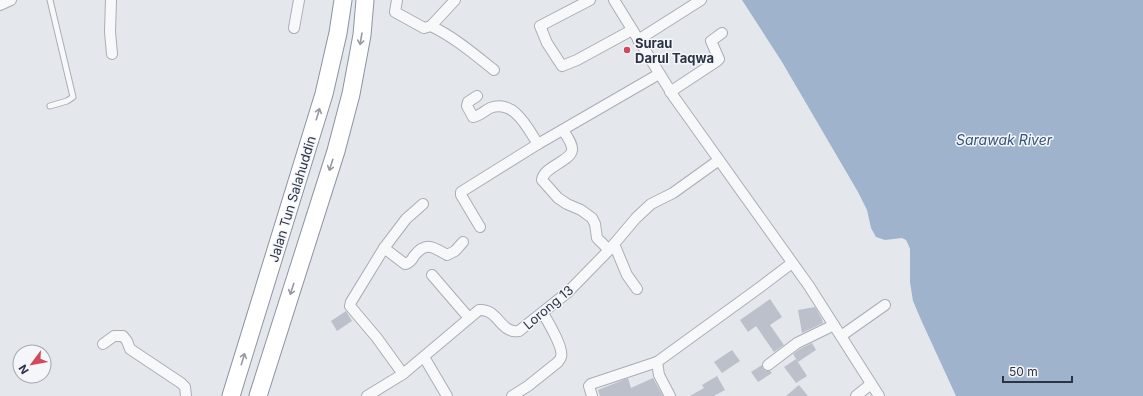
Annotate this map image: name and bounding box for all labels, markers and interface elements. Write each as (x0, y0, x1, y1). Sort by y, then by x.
one-way arrow (357, 32, 365, 45)
place label: Surau Darul Taqwa (635, 35, 714, 66)
marker: Surau Darul Taqwa (622, 45, 632, 55)
one-way arrow (315, 108, 322, 121)
water label: Sarawak River (956, 131, 1053, 148)
street label: Jalan Tun Salahuddin (265, 134, 319, 264)
one-way arrow (327, 158, 334, 171)
one-way arrow (288, 282, 295, 295)
street label: Lorong 13 (520, 282, 576, 332)
north arrow (12, 344, 52, 384)
one-way arrow (239, 353, 247, 365)
scale bar (1003, 358, 1072, 384)
text: N (15, 362, 32, 377)
text: 50 m (1009, 364, 1038, 379)

